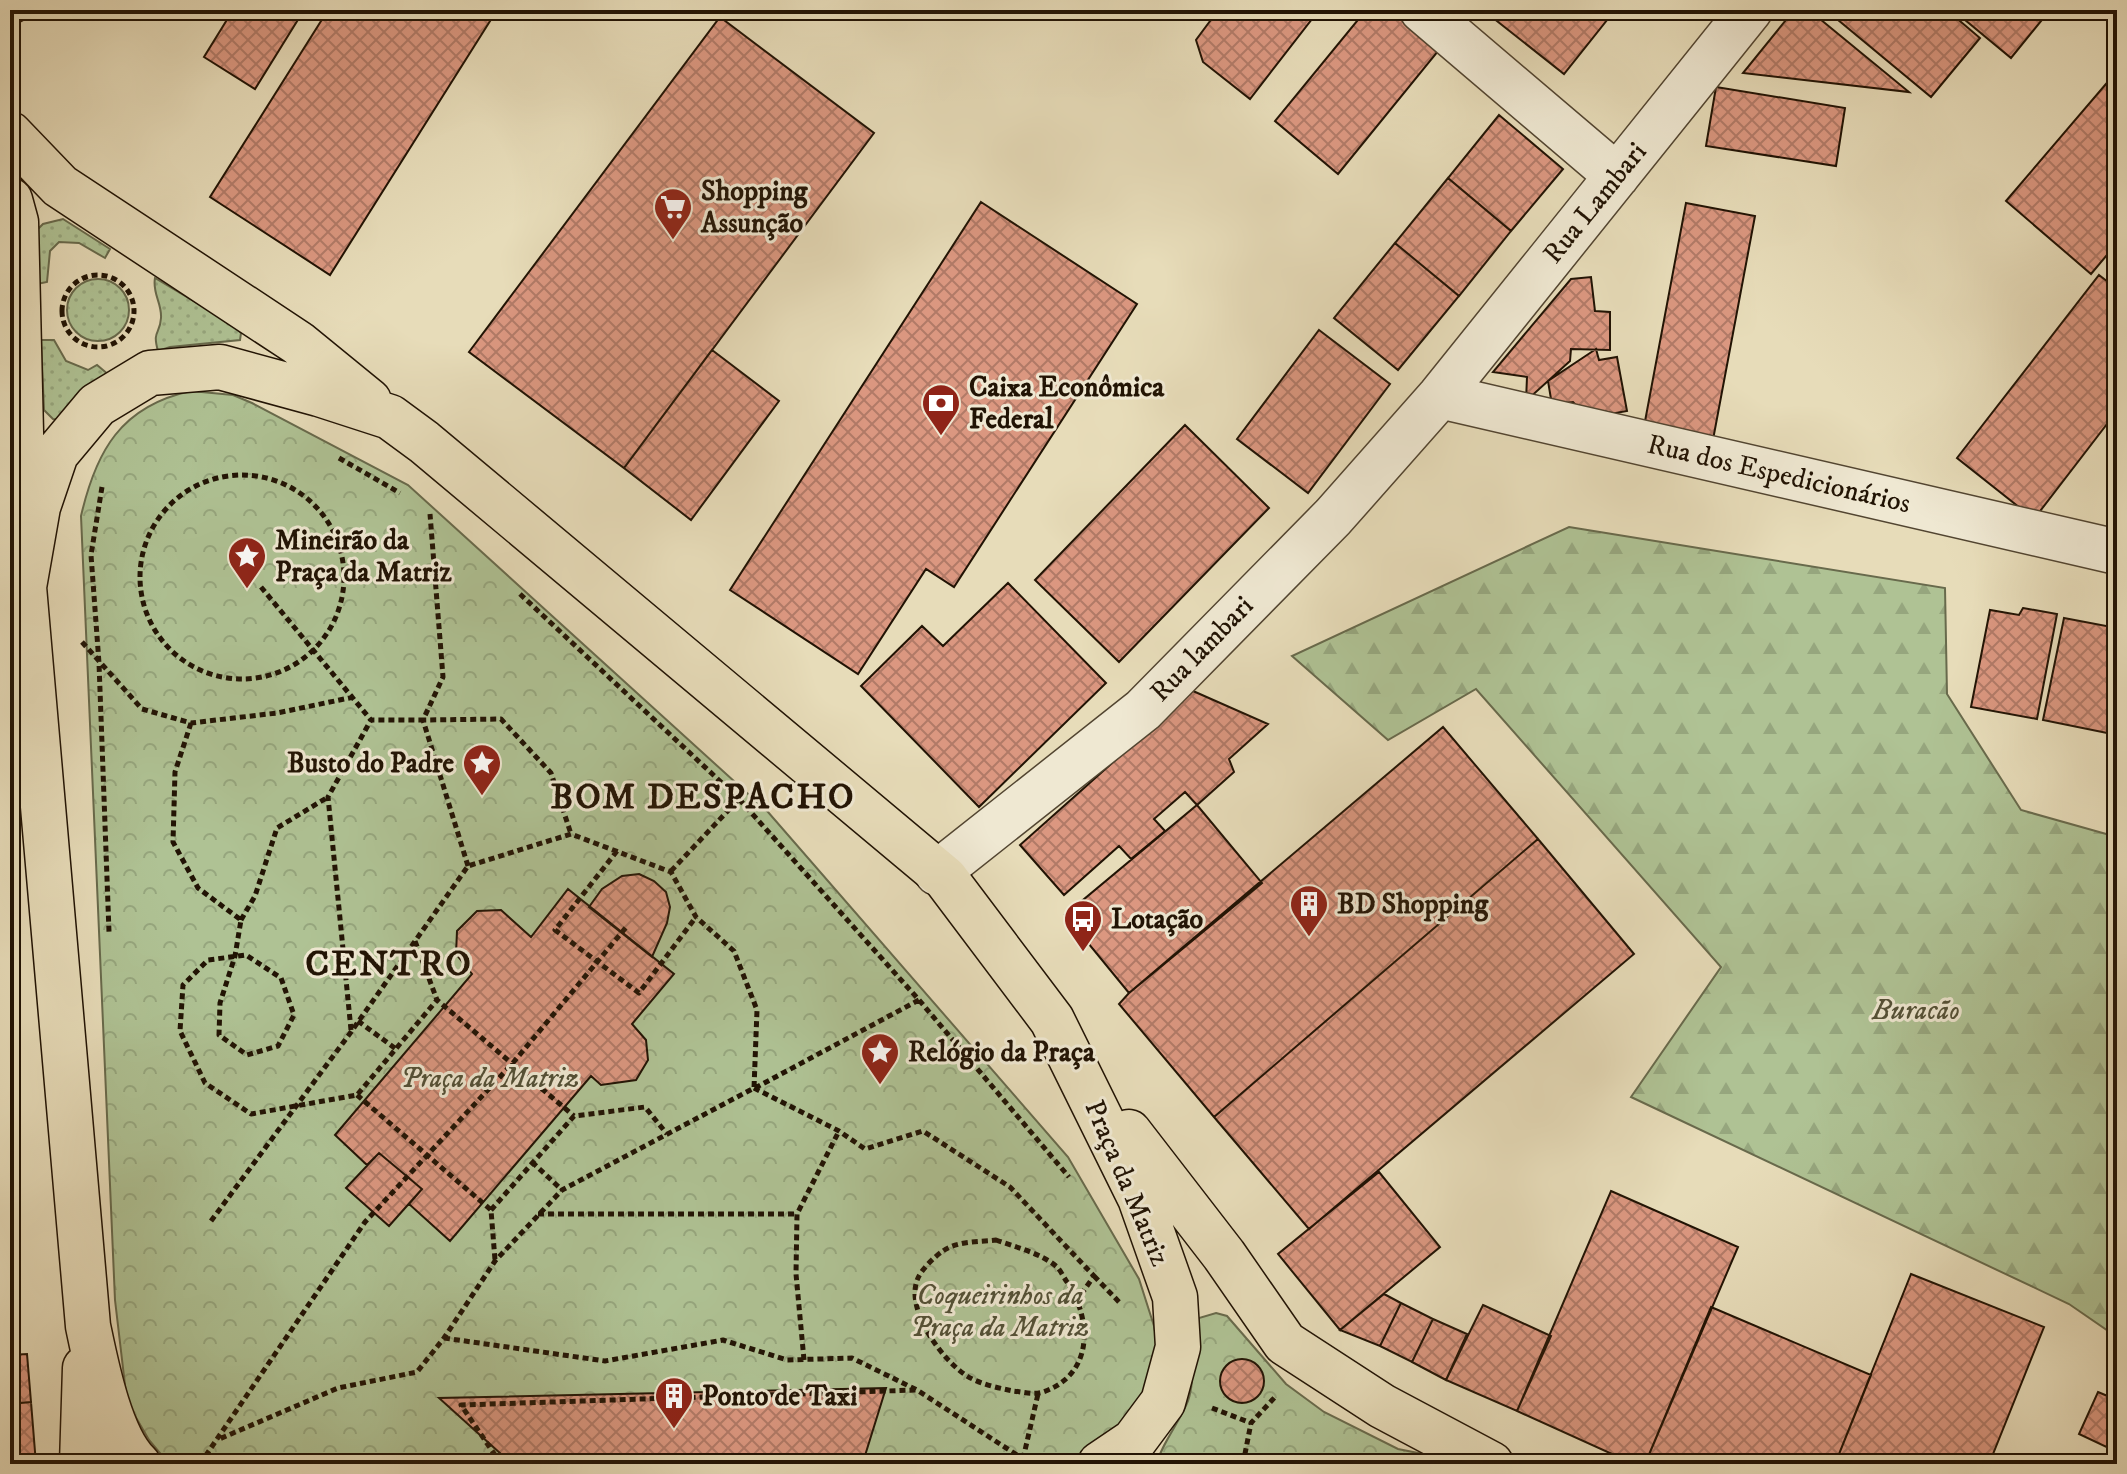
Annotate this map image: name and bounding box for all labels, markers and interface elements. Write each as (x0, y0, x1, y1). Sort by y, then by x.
street label: Rua Lambari (1536, 135, 1654, 271)
place label: Shopping Assunção (700, 174, 809, 241)
supermarket icon: Shopping Assunção (652, 186, 694, 241)
place label: Caixa Econômica Federal (969, 370, 1165, 437)
bank icon: Caixa Econômica Federal (920, 382, 962, 437)
street label: Rua dos Espedicionários (1644, 427, 1914, 521)
place label: Mineirão da Praça da Matriz (275, 523, 452, 590)
place icon: Mineirão da Praça da Matriz (226, 535, 268, 590)
street label: Rua lambari (1143, 589, 1261, 709)
place icon: Busto do Padre (461, 742, 503, 797)
place label: Busto do Padre (287, 746, 454, 781)
district label: BOM DESPACHO (550, 775, 856, 820)
building icon: BD Shopping (1288, 883, 1330, 938)
place label: BD Shopping (1337, 887, 1489, 922)
bus stop icon: Lotação (1062, 898, 1104, 953)
place label: Lotação (1111, 902, 1204, 937)
district label: CENTRO (305, 942, 473, 987)
park label: Buracão (1871, 993, 1960, 1028)
place icon: Relógio da Praça (859, 1031, 901, 1086)
place label: Relógio da Praça (908, 1035, 1096, 1070)
park label: Praça da Matriz (400, 1061, 580, 1096)
street label: Praça da Matriz (1076, 1095, 1178, 1271)
park label: Coqueirinhos da Praça da Matriz (910, 1278, 1090, 1345)
building icon: Ponto de Taxi (653, 1375, 695, 1430)
place label: Ponto de Taxi (702, 1379, 858, 1414)

